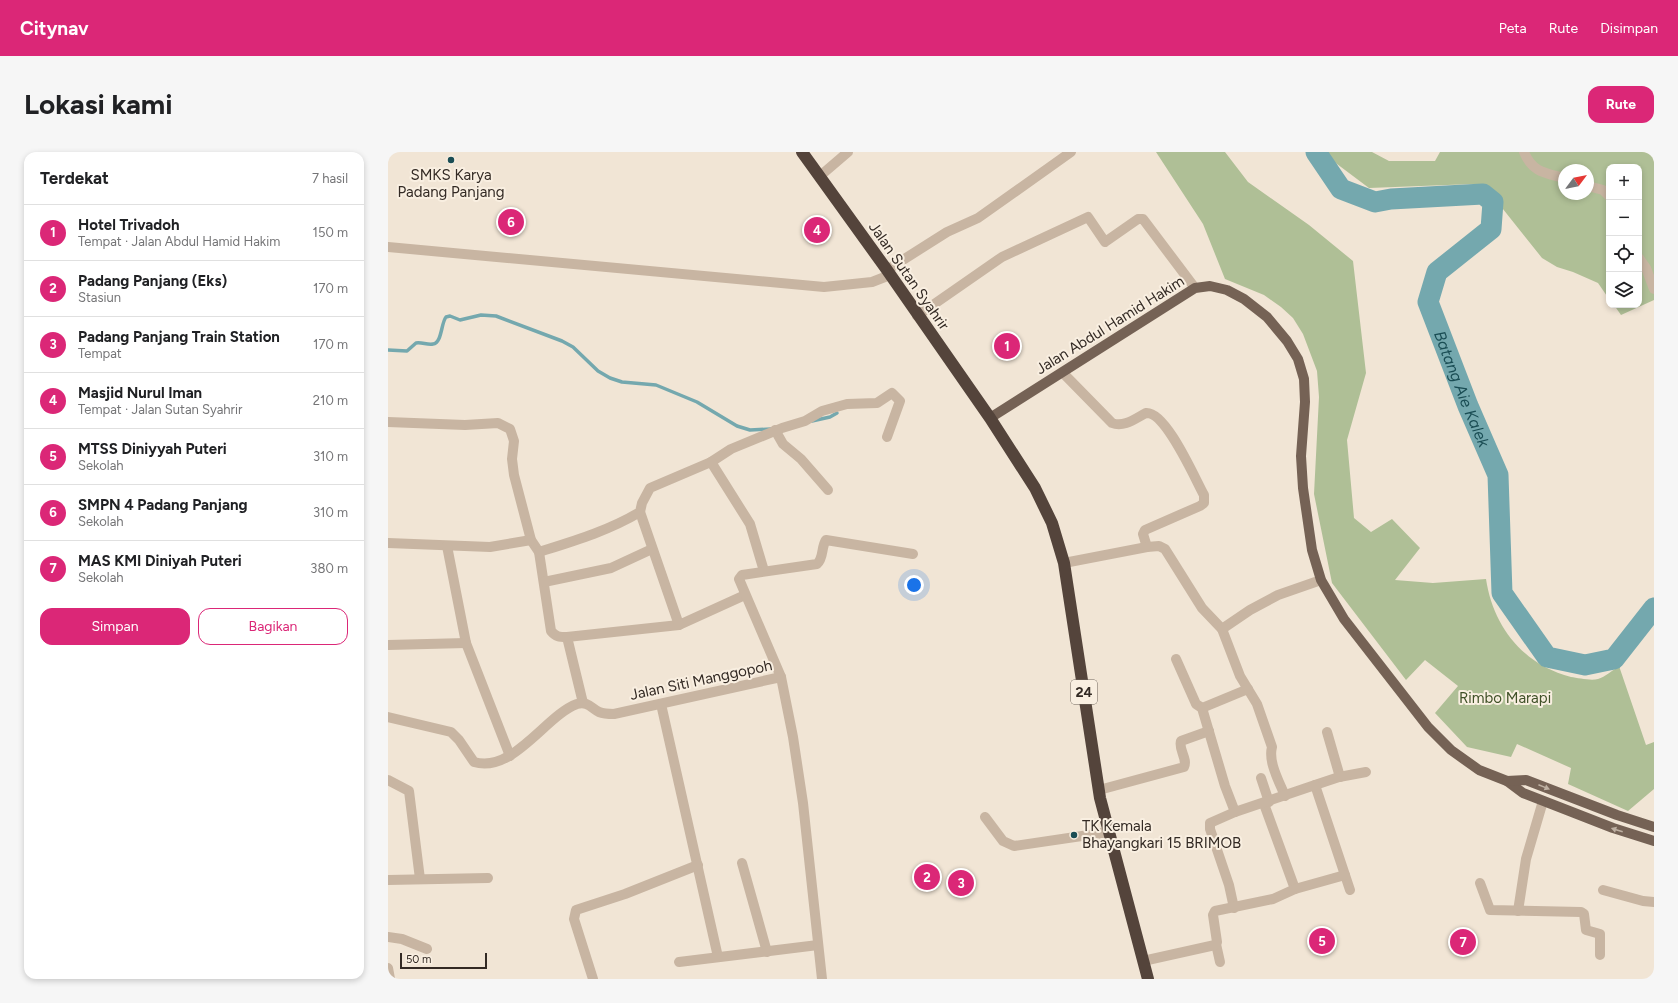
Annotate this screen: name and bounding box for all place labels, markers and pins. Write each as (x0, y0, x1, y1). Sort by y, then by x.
marker: SMKS Karya Padang Panjang (446, 155, 456, 165)
place label: SMKS Karya Padang Panjang (398, 166, 504, 201)
pin: 6 (498, 207, 524, 237)
pin: 4 (804, 215, 830, 245)
pin: 1 (994, 331, 1020, 361)
place label: TK Kemala Bhayangkari 15 BRIMOB (1082, 817, 1241, 852)
marker: TK Kemala Bhayangkari 15 BRIMOB (1069, 830, 1079, 840)
pin: 2 (914, 862, 940, 892)
pin: 3 (948, 868, 974, 898)
pin: 5 (1309, 926, 1335, 956)
pin: 7 (1450, 927, 1476, 957)

